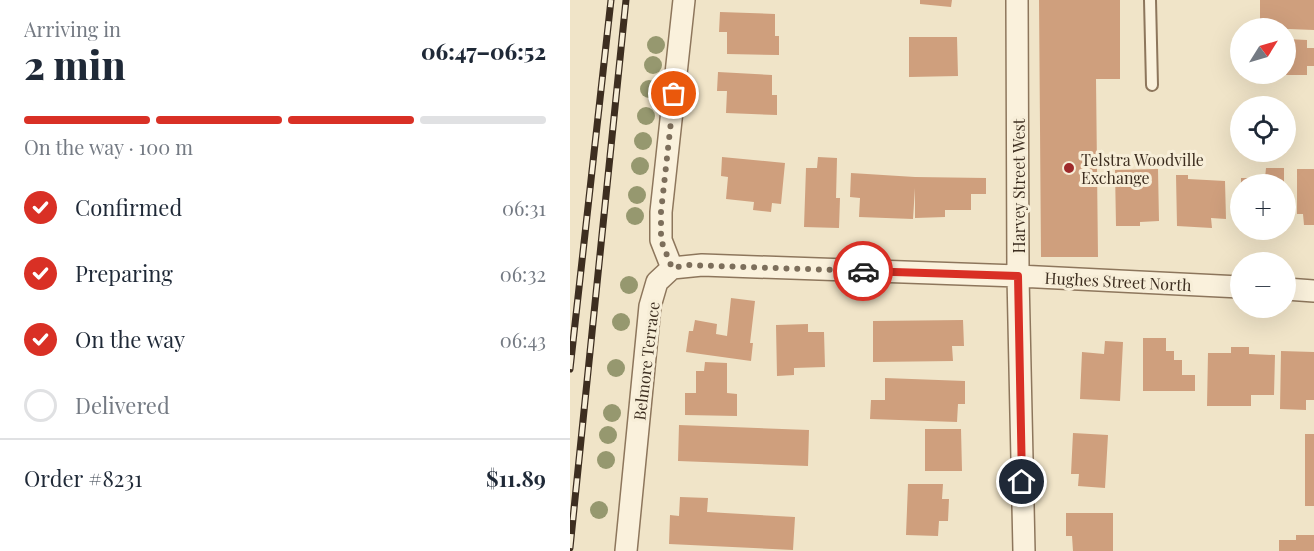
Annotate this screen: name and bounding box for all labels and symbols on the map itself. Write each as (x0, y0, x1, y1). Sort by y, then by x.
north arrow (1230, 18, 1296, 84)
pin (648, 68, 699, 119)
street label: Harvey Street West (1008, 118, 1029, 253)
place label: Telstra Woodville Exchange (1081, 149, 1204, 188)
marker: Telstra Woodville Exchange (1062, 161, 1076, 175)
courier (833, 241, 893, 301)
street label: Hughes Street North (1044, 267, 1193, 295)
street label: Belmore Terrace (628, 300, 664, 422)
pin (996, 456, 1047, 507)

